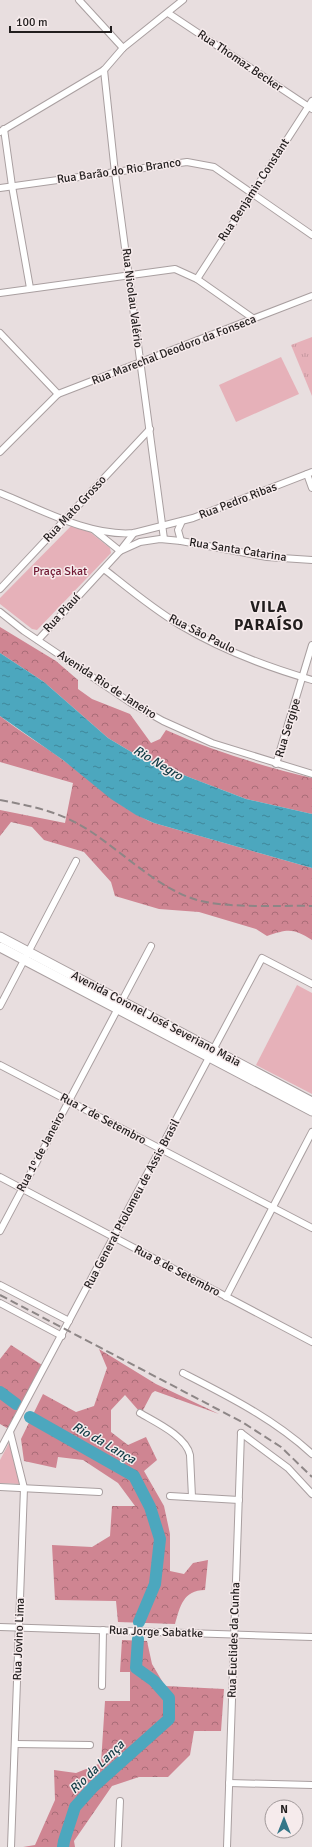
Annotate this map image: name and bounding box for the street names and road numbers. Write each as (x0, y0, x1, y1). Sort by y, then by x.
street label: Rua Thomaz Becker (194, 27, 286, 95)
street label: Rua Benjamin Constant (215, 136, 293, 244)
street label: Rua Barão do Rio Branco (56, 155, 182, 187)
street label: Rua Nicolau Valério (118, 247, 146, 349)
street label: Rua Marechal Deodoro da Fonseca (90, 312, 258, 388)
street label: Rua Mato Grosso (40, 473, 110, 545)
street label: Rua Pedro Ribas (197, 479, 279, 523)
street label: Rua Santa Catarina (188, 535, 288, 565)
street label: Rua Piauí (40, 590, 84, 636)
street label: Rua São Paulo (166, 611, 238, 657)
street label: Avenida Rio de Janeiro (55, 647, 159, 723)
street label: Rua Sergipe (272, 697, 304, 759)
street label: Avenida Coronel José Severiano Maia (69, 968, 243, 1070)
street label: Rua 7 de Setembro (57, 1090, 149, 1148)
street label: Rua 1º de Janeiro (14, 1109, 68, 1195)
street label: Rua General Ptolomeu de Assis Brasil (81, 1116, 184, 1292)
street label: Rua 8 de Setembro (131, 1242, 223, 1300)
street label: Rua Euclides da Cunha (224, 1582, 244, 1698)
street label: Rua Jovino Lima (10, 1597, 28, 1681)
street label: Rua Jorge Sabatke (109, 1623, 203, 1641)

